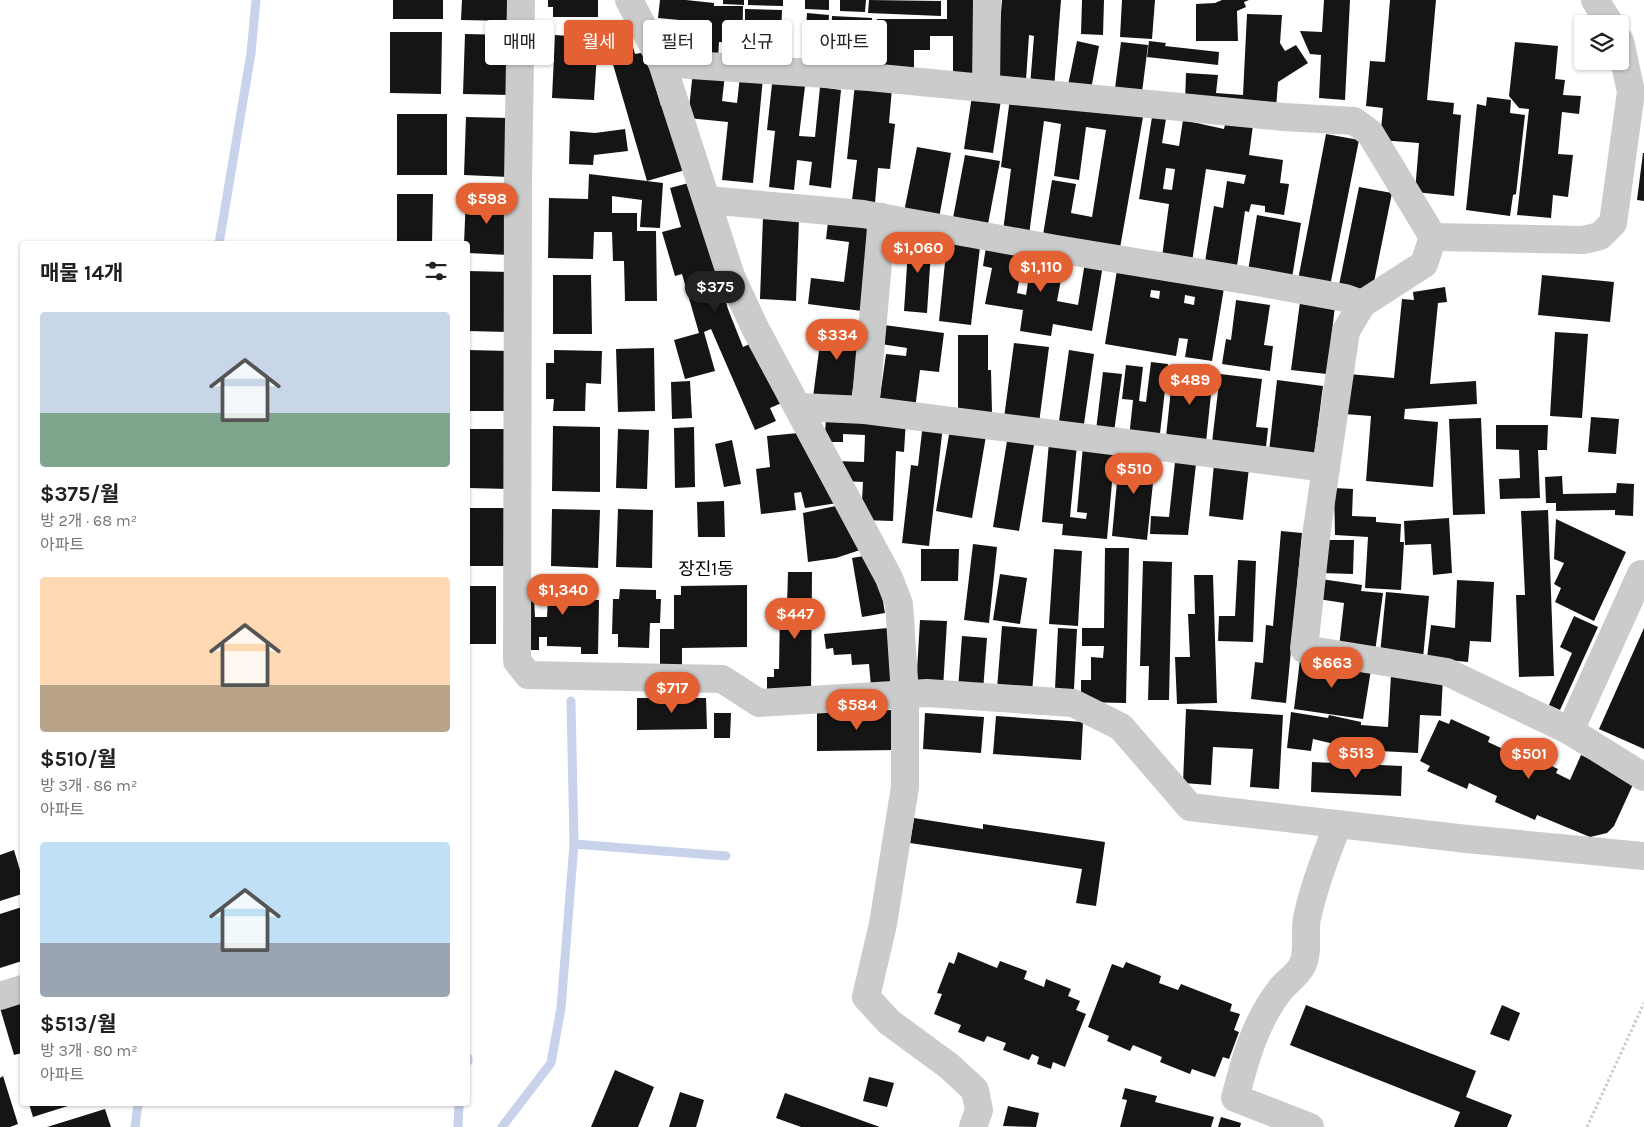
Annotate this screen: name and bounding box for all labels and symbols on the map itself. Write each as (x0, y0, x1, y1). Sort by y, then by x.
pin: $598 (457, 182, 517, 225)
pin: $1,060 (877, 232, 959, 274)
pin: $1,110 (1000, 250, 1082, 293)
pin: $375 (685, 270, 745, 313)
pin: $334 (807, 318, 867, 361)
pin: $489 (1160, 364, 1220, 406)
pin: $510 (1104, 452, 1164, 495)
district label: 장진1동 (678, 558, 734, 580)
pin: $1,340 (522, 574, 604, 616)
pin: $447 (765, 598, 825, 640)
pin: $663 (1302, 646, 1362, 689)
pin: $717 (642, 672, 702, 714)
pin: $584 (827, 688, 887, 731)
pin: $513 (1326, 736, 1386, 779)
pin: $501 (1499, 738, 1559, 780)

